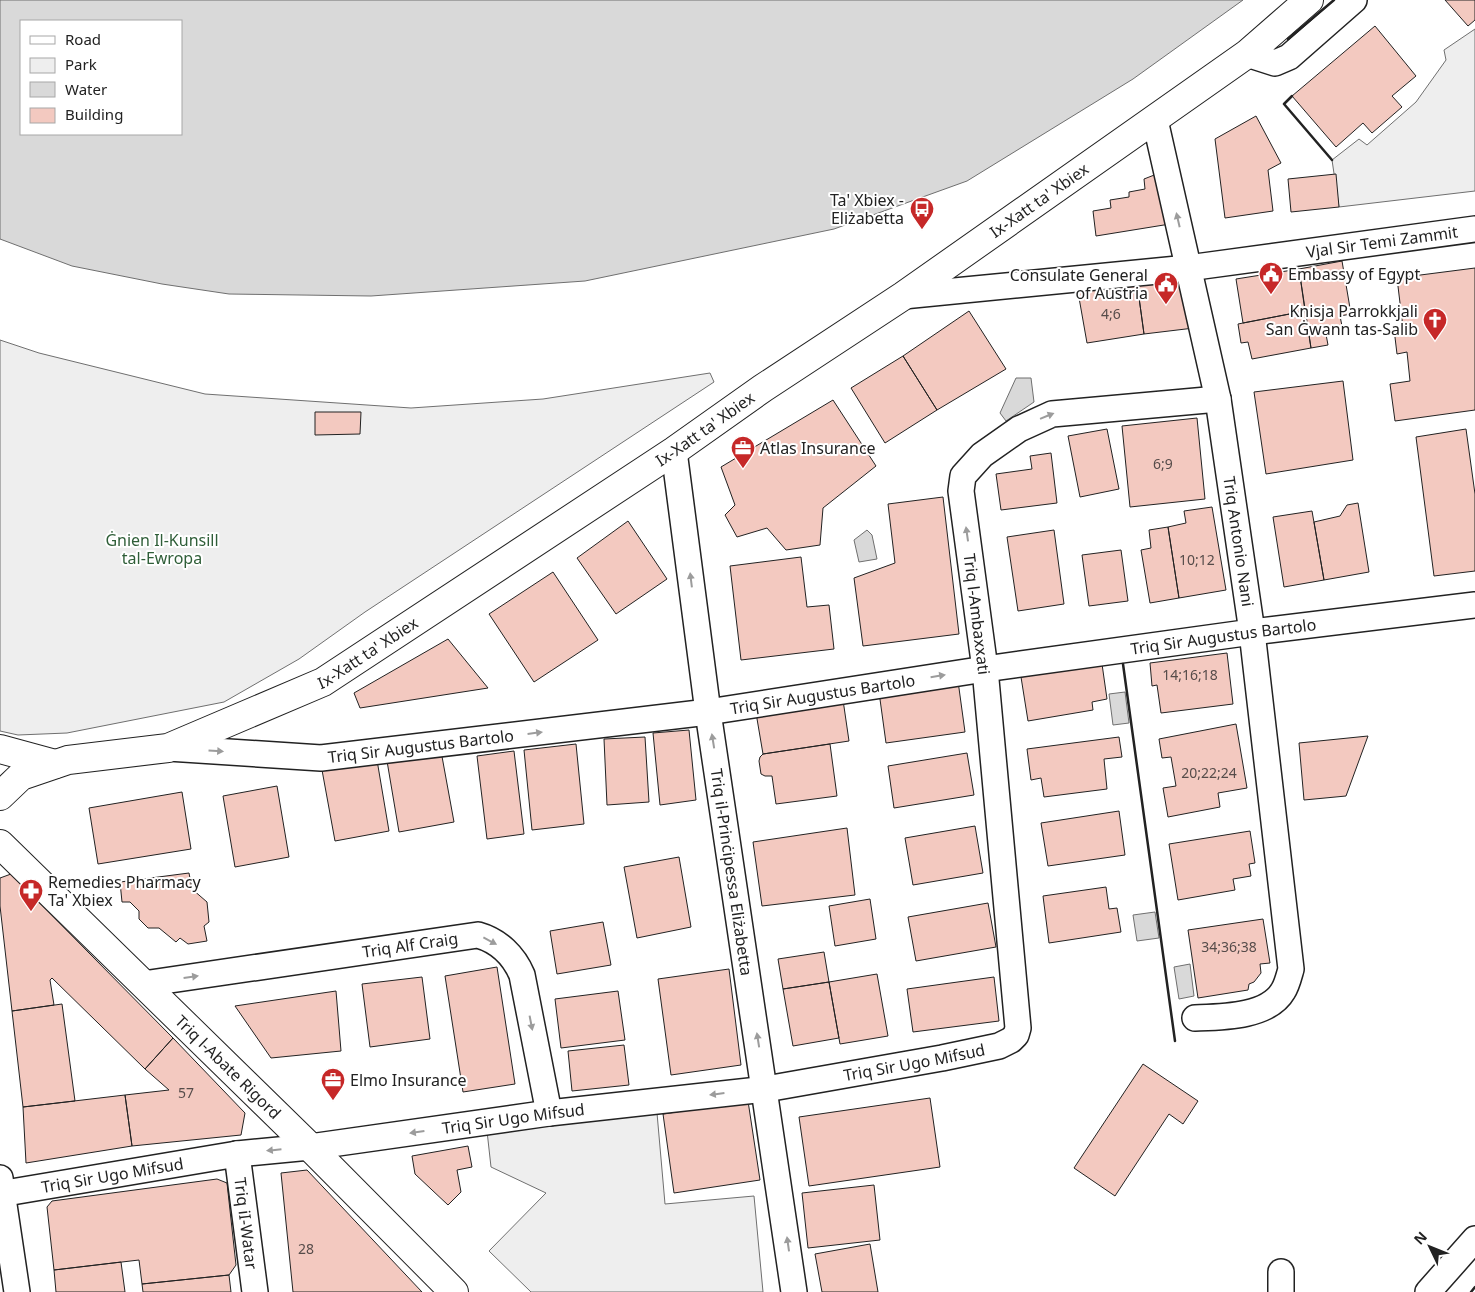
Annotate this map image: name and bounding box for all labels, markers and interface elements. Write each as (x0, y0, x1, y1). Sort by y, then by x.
legend (20, 20, 182, 135)
text: Road (65, 29, 101, 49)
text: Park (65, 54, 97, 74)
text: Water (65, 79, 107, 99)
text: Building (65, 104, 123, 124)
street label: Ix-Xatt ta' Xbiex (985, 158, 1093, 243)
place label: Ta' Xbiex - Eliżabetta (830, 189, 904, 229)
bus stop icon: Ta' Xbiex - Eliżabetta (909, 196, 935, 230)
one-way arrow (1174, 213, 1182, 228)
street label: Vjal Sir Temi Zammit (1305, 220, 1459, 263)
public building icon: Embassy of Egypt (1258, 261, 1284, 295)
place label: Embassy of Egypt (1288, 263, 1420, 285)
place label: Consulate General of Austria (1010, 264, 1148, 304)
public building icon: Consulate General of Austria (1153, 271, 1179, 305)
place label: Knisja Parrokkjali San Ġwann tas-Salib (1266, 300, 1418, 340)
house number: 4;6 (1101, 304, 1121, 323)
church icon: Knisja Parrokkjali San Ġwann tas-Salib (1422, 307, 1448, 341)
street label: Ix-Xatt ta' Xbiex (651, 386, 759, 471)
one-way arrow (1040, 412, 1054, 420)
office icon: Atlas Insurance (730, 435, 756, 469)
place label: Atlas Insurance (760, 437, 876, 459)
house number: 6;9 (1153, 454, 1173, 473)
street label: Triq Antonio Nani (1218, 475, 1259, 608)
one-way arrow (963, 526, 971, 542)
park label: Ġnien Il-Kunsill tal-Ewropa (105, 529, 219, 569)
house number: 10;12 (1179, 550, 1215, 569)
street label: Triq l-Ambaxxati (959, 552, 995, 676)
one-way arrow (687, 572, 695, 588)
street label: Ix-Xatt ta' Xbiex (314, 611, 422, 694)
street label: Triq Sir Augustus Bartolo (1129, 613, 1317, 660)
house number: 14;16;18 (1162, 665, 1218, 684)
street label: Triq Sir Augustus Bartolo (729, 669, 917, 719)
one-way arrow (931, 672, 947, 680)
street label: Triq Sir Augustus Bartolo (327, 724, 515, 768)
one-way arrow (527, 729, 543, 737)
one-way arrow (708, 733, 716, 749)
one-way arrow (209, 747, 225, 755)
house number: 20;22;24 (1181, 763, 1237, 782)
street label: Triq il-Prinċipessa Eliżabetta (706, 767, 758, 977)
place label: Remedies Pharmacy Ta' Xbiex (48, 871, 202, 911)
pharmacy icon: Remedies Pharmacy Ta' Xbiex (18, 878, 44, 912)
street label: Triq Alf Craig (361, 927, 459, 963)
one-way arrow (482, 937, 497, 945)
house number: 34;36;38 (1201, 937, 1257, 956)
one-way arrow (184, 973, 200, 981)
street label: Triq l-Abate Rigord (170, 1010, 286, 1124)
one-way arrow (527, 1016, 535, 1031)
one-way arrow (754, 1032, 762, 1048)
street label: Triq Sir Ugo Mifsud (842, 1038, 987, 1086)
office icon: Elmo Insurance (320, 1067, 346, 1101)
place label: Elmo Insurance (350, 1069, 467, 1091)
house number: 57 (178, 1083, 194, 1102)
one-way arrow (709, 1090, 725, 1098)
street label: Triq Sir Ugo Mifsud (441, 1098, 586, 1139)
one-way arrow (409, 1128, 425, 1136)
one-way arrow (266, 1146, 282, 1154)
street label: Triq Sir Ugo Mifsud (40, 1152, 185, 1198)
street label: Triq iI-Watar (229, 1176, 263, 1271)
north arrow (1405, 1222, 1455, 1272)
text: N (1409, 1227, 1431, 1248)
one-way arrow (783, 1235, 791, 1251)
house number: 28 (298, 1239, 314, 1258)

